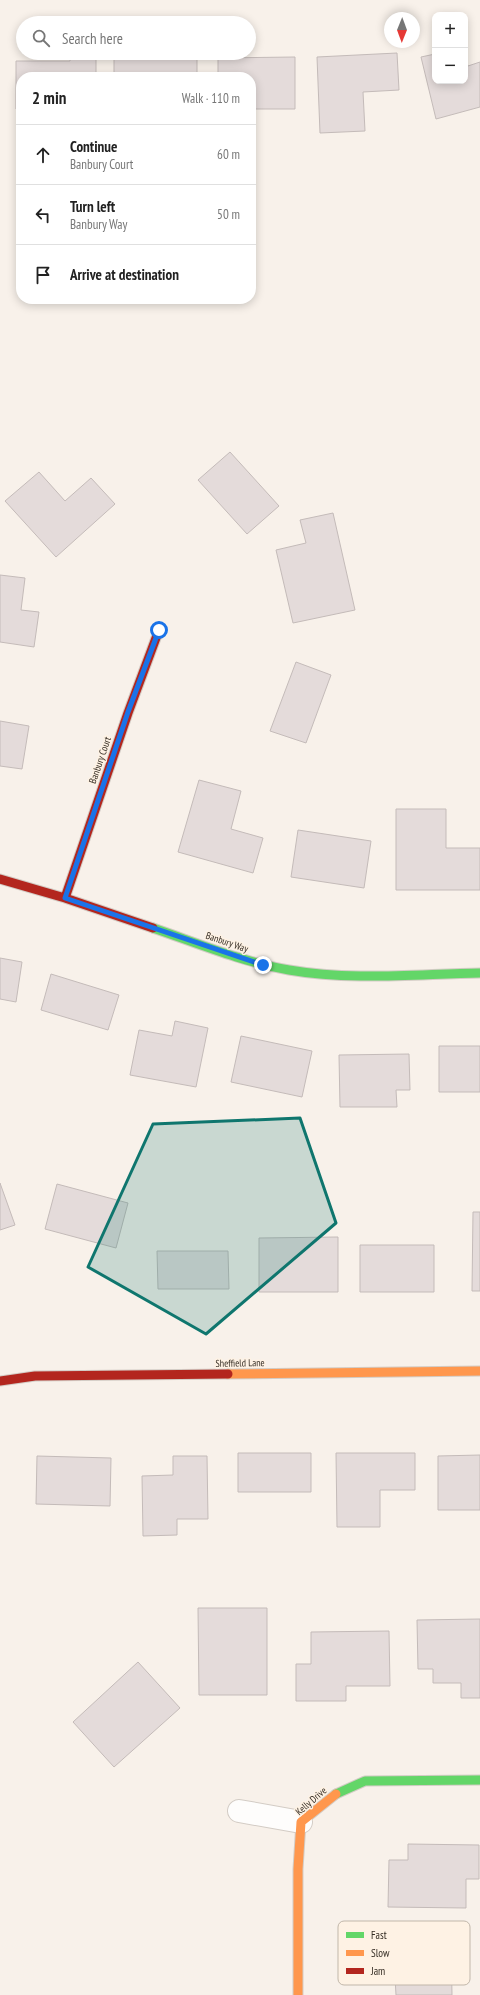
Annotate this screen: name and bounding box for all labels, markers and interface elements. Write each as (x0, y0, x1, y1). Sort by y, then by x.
north arrow (384, 12, 420, 48)
map controls (432, 12, 468, 84)
button: + (432, 12, 468, 48)
search box (16, 16, 256, 60)
icon: search (30, 27, 52, 49)
text: Search here (62, 29, 123, 48)
button: − (432, 48, 468, 84)
text: 2 min (32, 87, 66, 109)
text: Walk · 110 m (182, 90, 240, 107)
text: Continue (70, 137, 117, 156)
icon: ahead (32, 144, 54, 166)
text: 60 m (217, 146, 240, 163)
text: Banbury Court (70, 156, 133, 173)
text: Turn left (70, 197, 115, 216)
icon: left (32, 204, 54, 226)
text: 50 m (217, 206, 240, 223)
text: Banbury Way (70, 216, 127, 233)
icon: arrive (32, 264, 54, 286)
text: Arrive at destination (70, 265, 179, 284)
route start (150, 621, 168, 639)
street label: Banbury Court (86, 735, 114, 785)
street label: Banbury Way (204, 929, 250, 955)
route end (254, 956, 272, 974)
street label: Sheffield Lane (215, 1356, 265, 1370)
street label: Kelly Drive (293, 1784, 329, 1818)
legend (338, 1921, 470, 1985)
text: Fast (371, 1928, 387, 1942)
text: Slow (371, 1946, 390, 1960)
text: Jam (370, 1964, 385, 1978)

